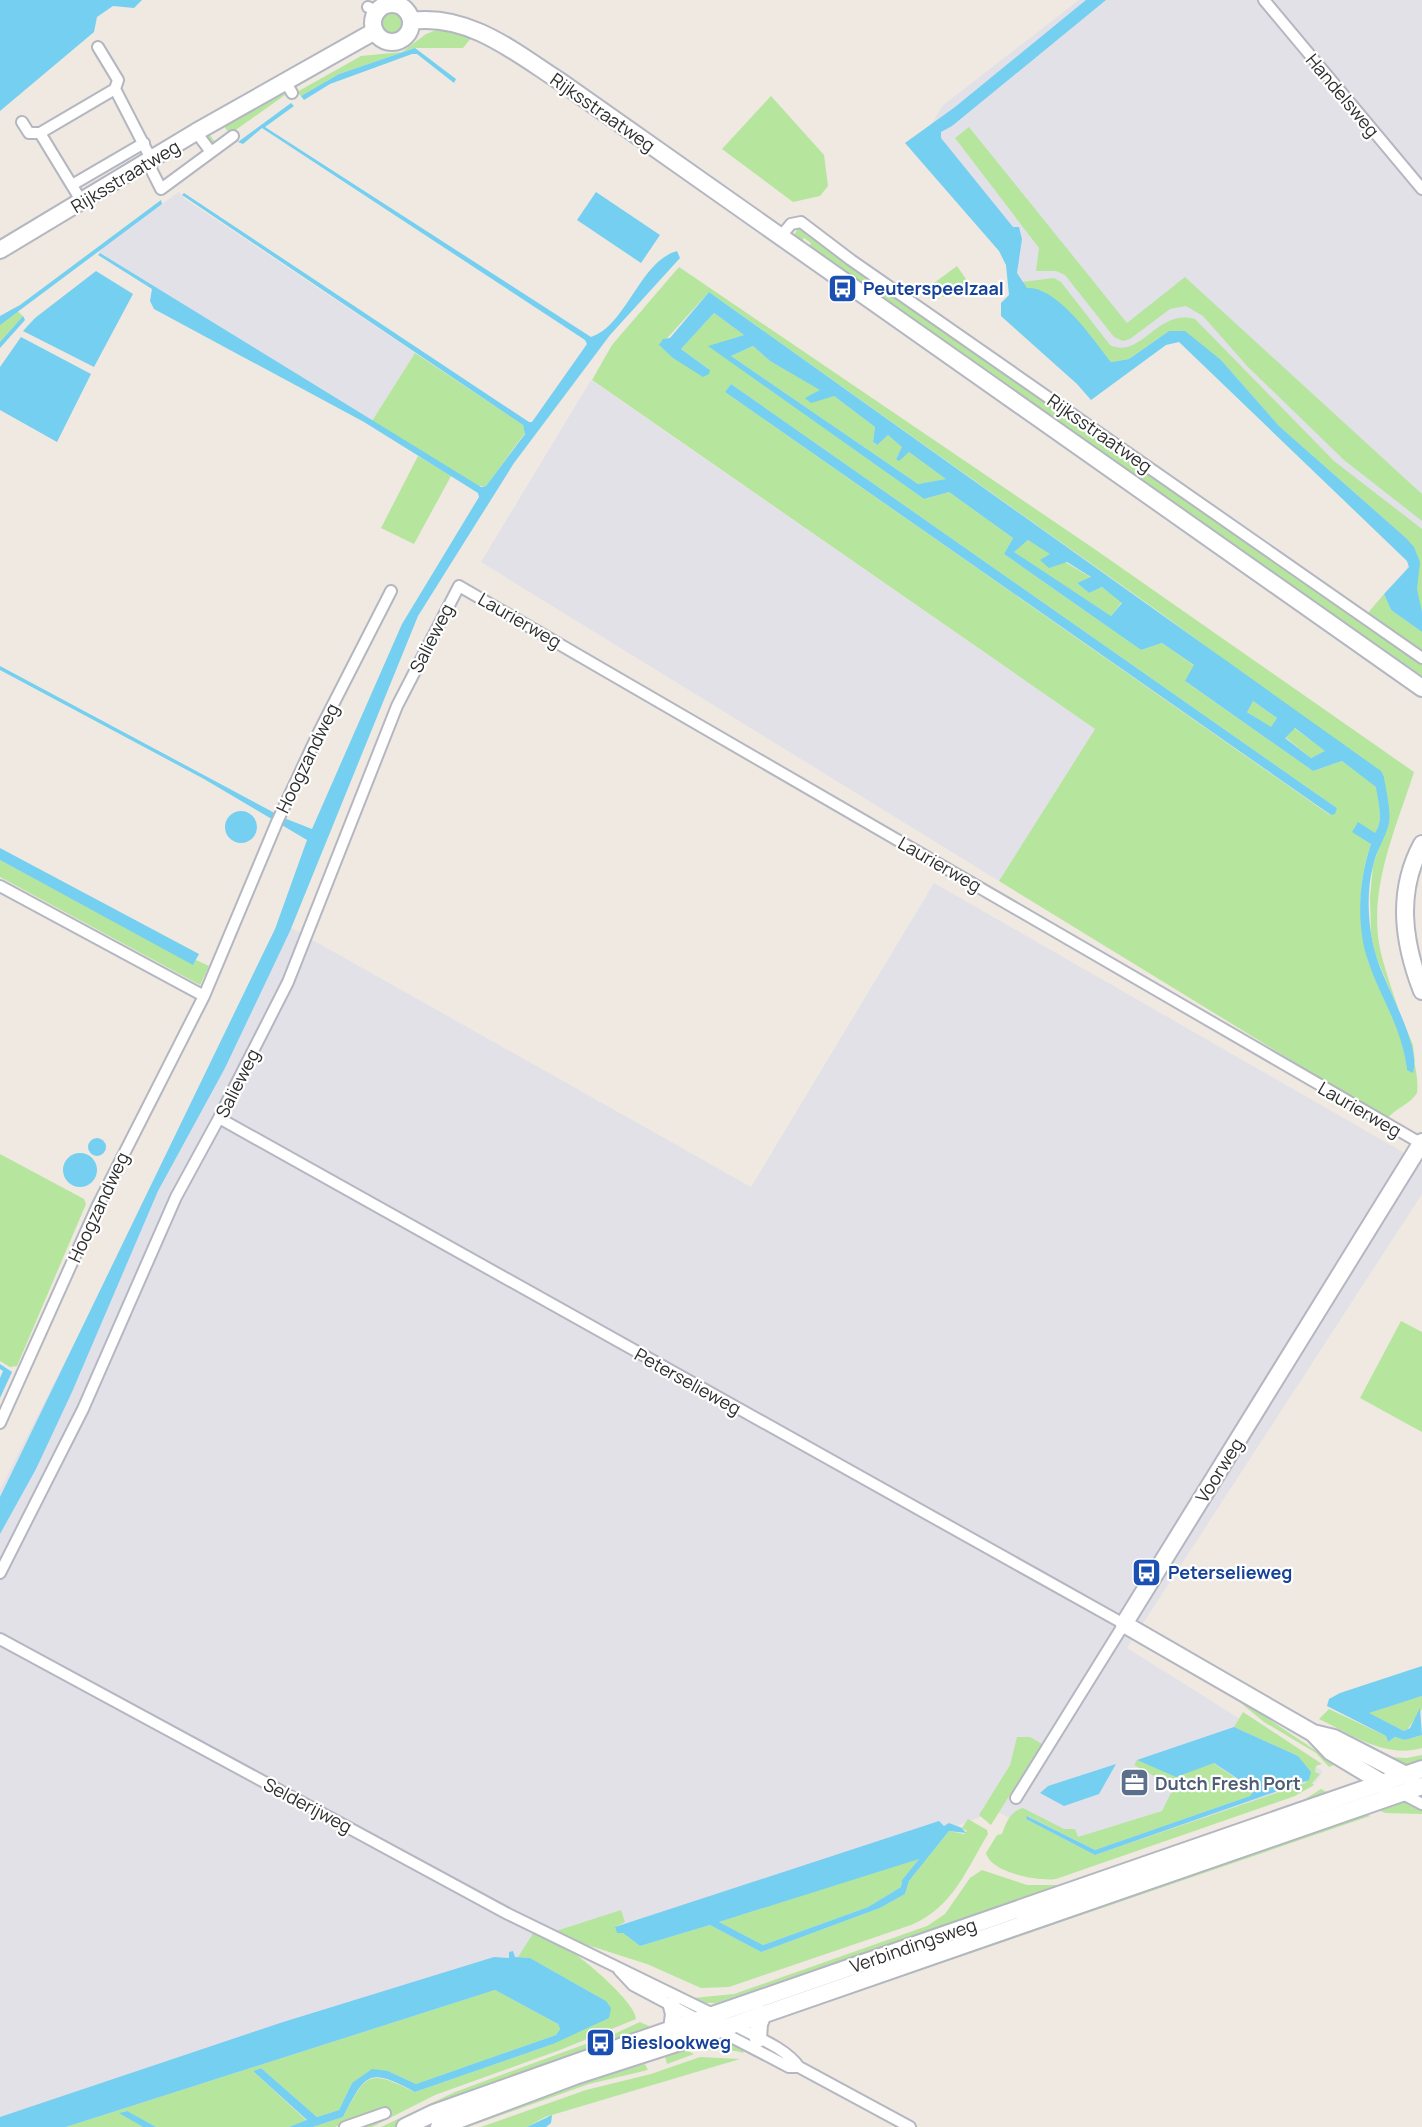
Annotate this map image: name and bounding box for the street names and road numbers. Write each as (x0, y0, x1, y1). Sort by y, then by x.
street label: Handelsweg (1301, 48, 1385, 142)
street label: Rijksstraatweg (546, 67, 660, 157)
street label: Rijksstraatweg (66, 134, 184, 218)
street label: Rijksstraatweg (1043, 388, 1157, 478)
street label: Laurierweg (474, 587, 566, 653)
street label: Salieweg (403, 599, 459, 677)
street label: Hoogzandweg (270, 699, 344, 817)
street label: Laurierweg (894, 831, 986, 897)
street label: Salieweg (209, 1044, 265, 1122)
street label: Laurierweg (1314, 1076, 1406, 1142)
street label: Hoogzandweg (62, 1148, 134, 1266)
street label: Peterselieweg (631, 1342, 745, 1420)
street label: Voorweg (1190, 1433, 1248, 1507)
street label: Selderijweg (260, 1772, 356, 1838)
street label: Verbindingsweg (847, 1912, 979, 1978)

